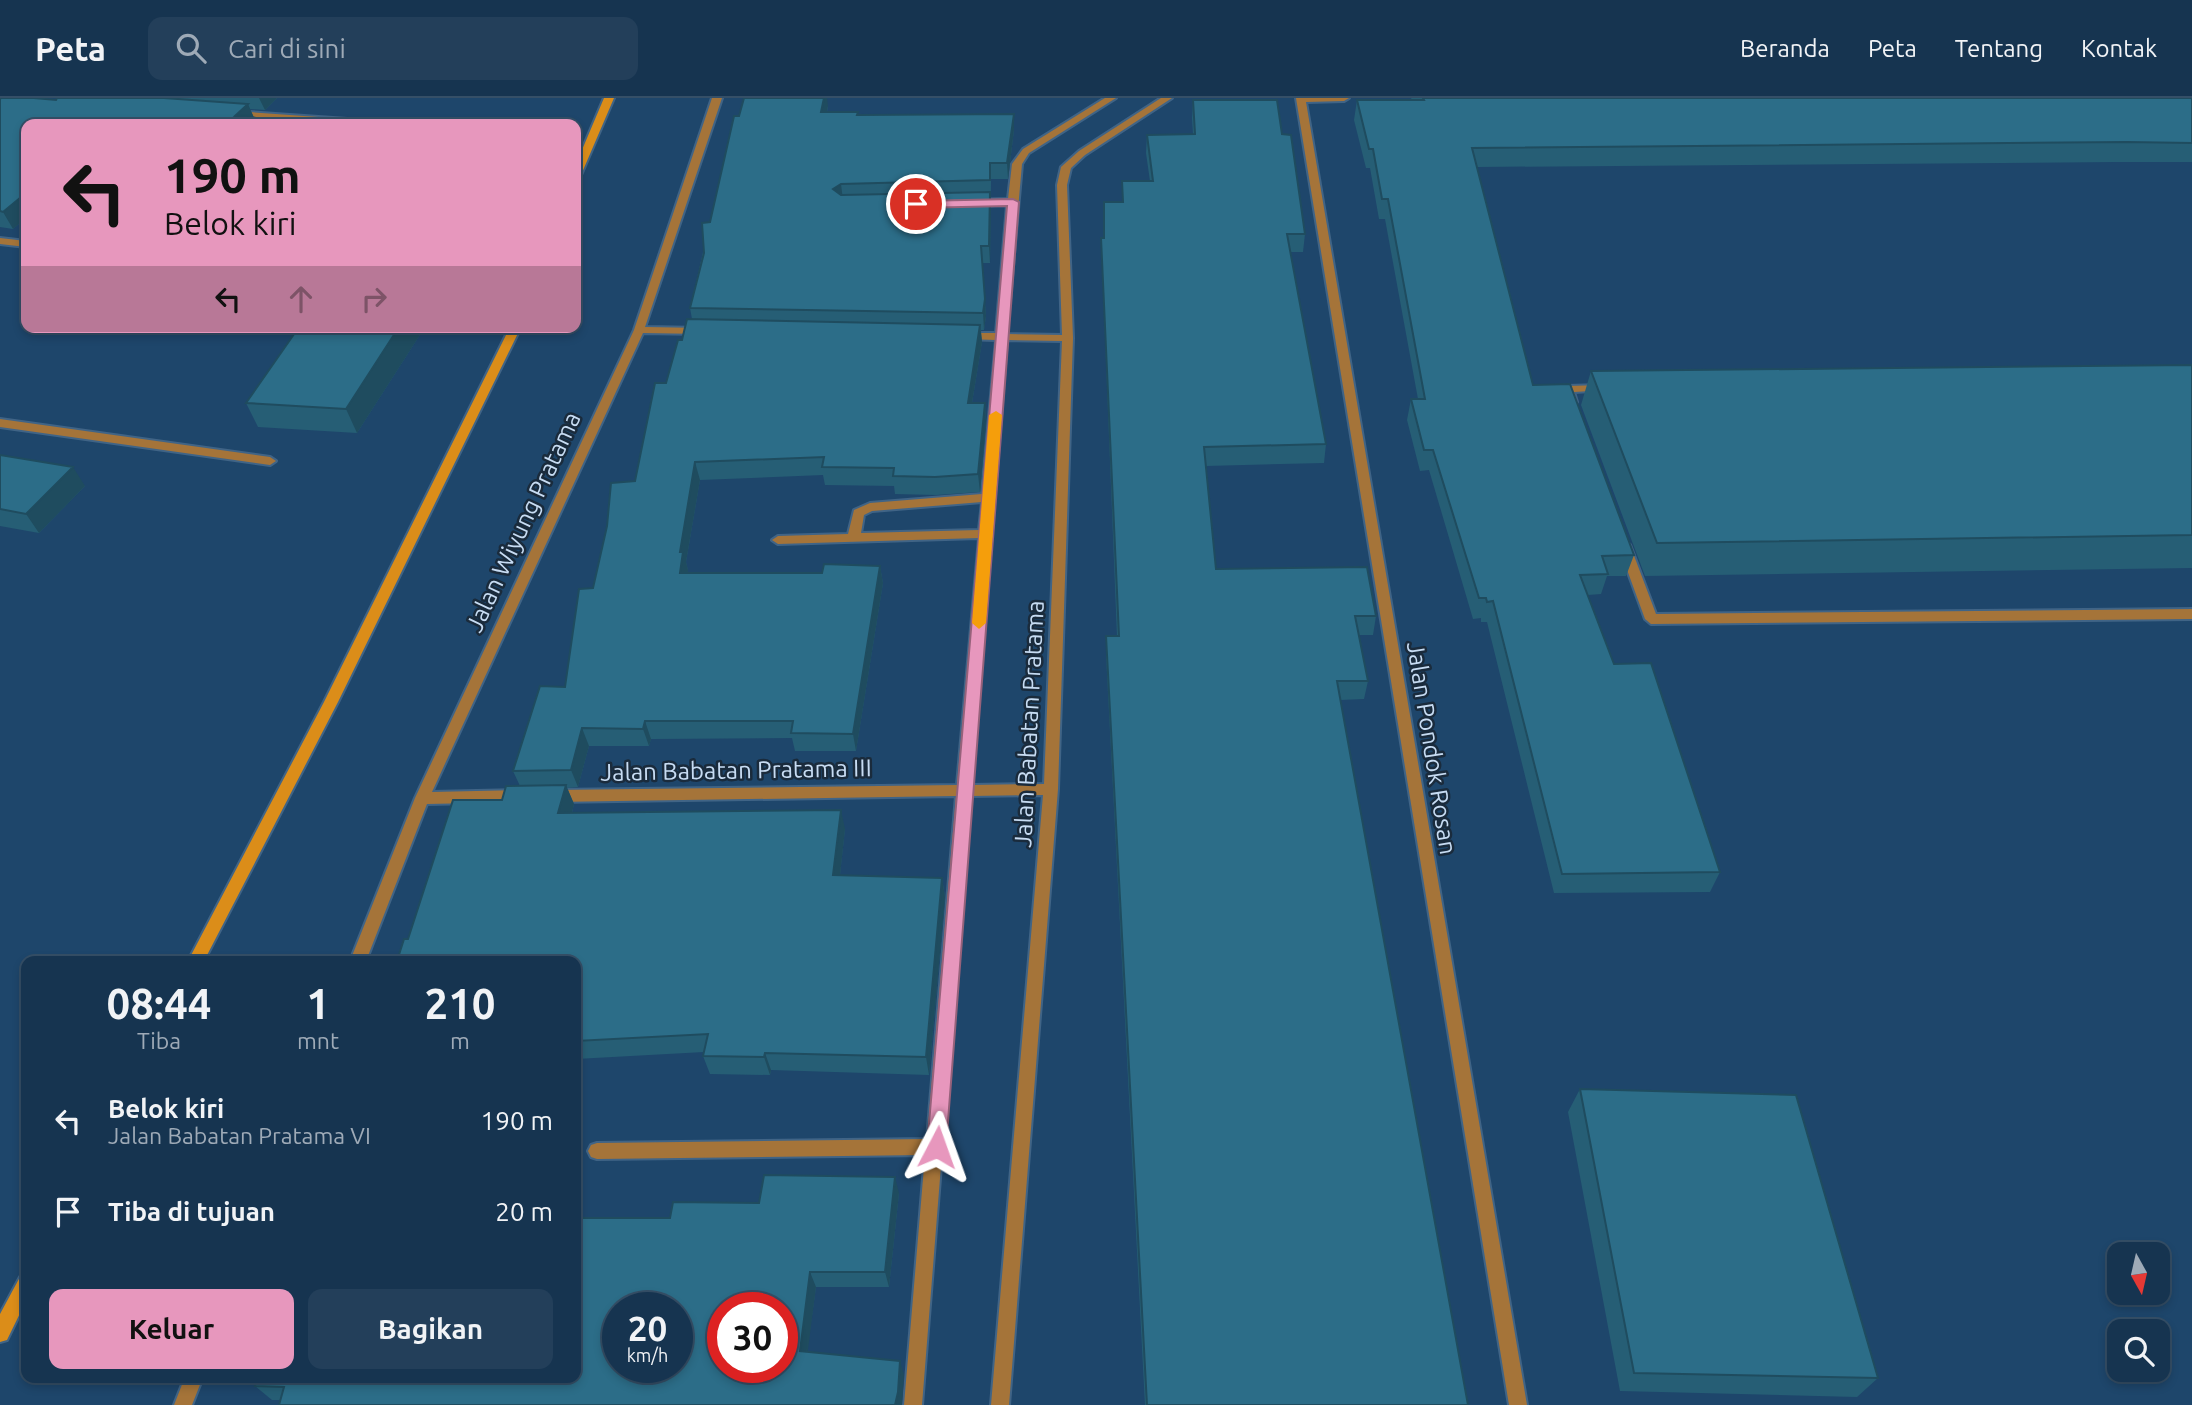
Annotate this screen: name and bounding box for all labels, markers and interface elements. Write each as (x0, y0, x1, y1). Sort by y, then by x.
search box (148, 17, 638, 80)
icon: search (172, 29, 210, 67)
text: Peta (35, 30, 106, 67)
text: Cari di sini (228, 34, 346, 63)
text: Beranda (1740, 35, 1830, 62)
text: Peta (1868, 35, 1917, 62)
text: Tentang (1955, 35, 2043, 62)
text: Kontak (2081, 35, 2157, 62)
icon: left (49, 147, 140, 238)
text: 190 m (164, 147, 301, 202)
pin (886, 174, 946, 234)
icon: arrive (897, 185, 935, 223)
text: Belok kiri (164, 205, 296, 241)
icon: left (209, 280, 247, 318)
icon: ahead (282, 280, 320, 318)
icon: right (355, 280, 393, 318)
street label: Jalan Wiyung Pratama (460, 408, 586, 636)
street label: Jalan Babatan Pratama (1009, 600, 1049, 848)
street label: Jalan Pondok Rosan (1402, 640, 1462, 856)
street label: Jalan Babatan Pratama III (600, 754, 872, 786)
text: 08:44 (106, 980, 212, 1027)
text: 1 (306, 980, 330, 1027)
text: 210 (424, 980, 496, 1027)
text: Tiba (137, 1028, 181, 1053)
text: mnt (297, 1028, 339, 1053)
text: m (450, 1028, 470, 1053)
text: Belok kiri (108, 1094, 224, 1123)
icon: left (49, 1102, 87, 1140)
text: 190 m (481, 1106, 553, 1135)
position arrow (900, 1110, 974, 1184)
text: Jalan Babatan Pratama VI (108, 1123, 371, 1148)
icon: arrive (49, 1193, 87, 1231)
text: Tiba di tujuan (108, 1197, 275, 1226)
text: 20 m (495, 1197, 553, 1226)
north arrow (2107, 1242, 2170, 1306)
map controls (2107, 1242, 2170, 1382)
button: Keluar (49, 1289, 294, 1369)
button: Bagikan (308, 1289, 553, 1369)
speed limit sign: 30 (707, 1292, 798, 1383)
text: 20 (628, 1308, 667, 1348)
button: search (2107, 1319, 2170, 1382)
text: km/h (627, 1345, 668, 1365)

